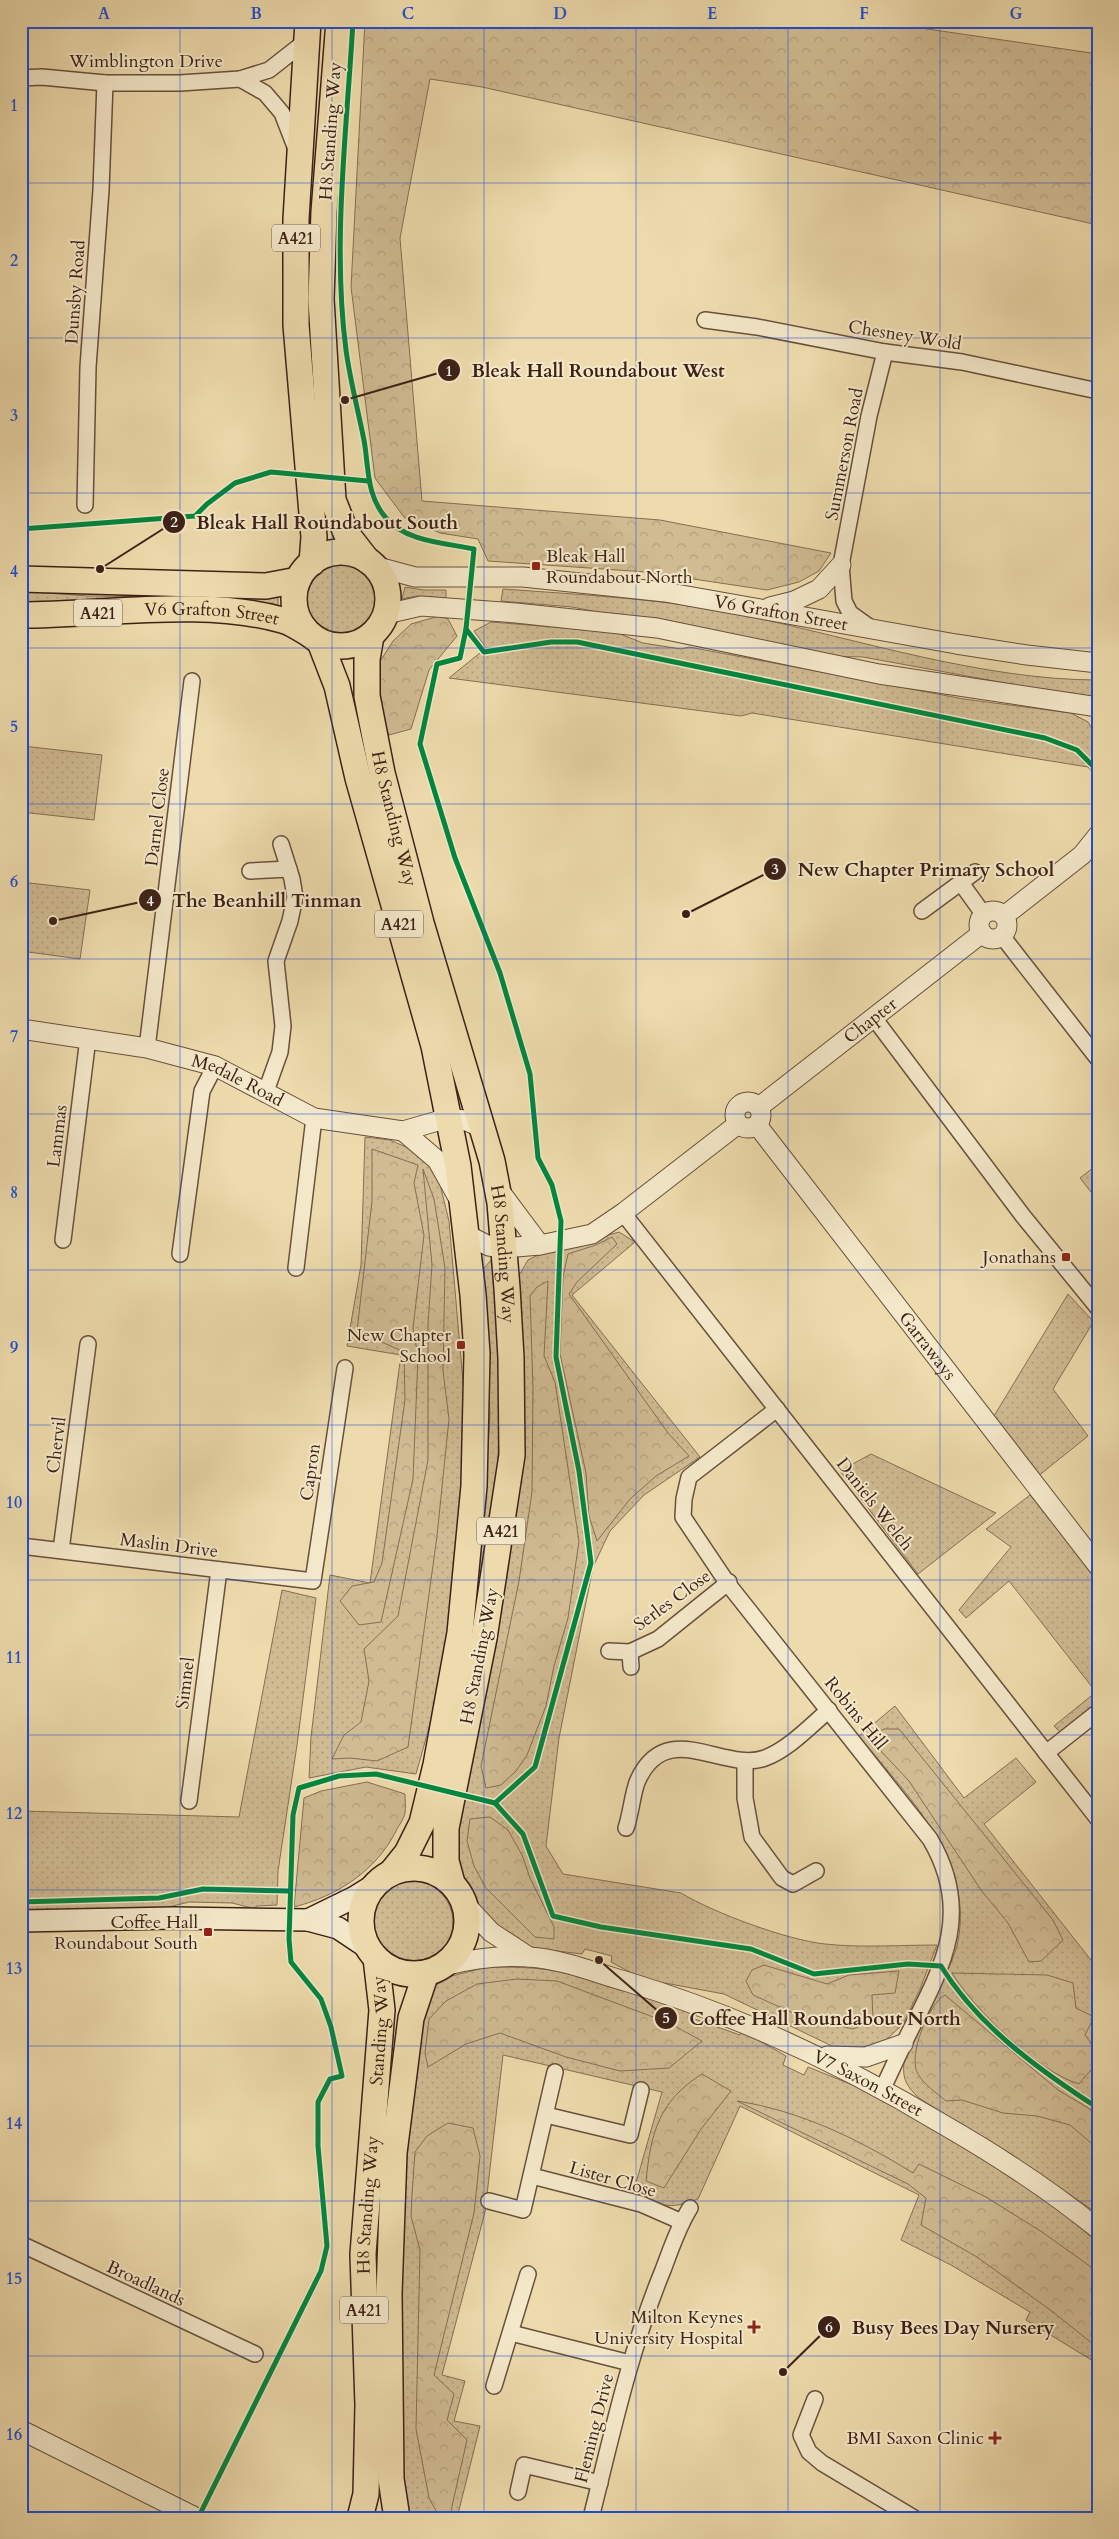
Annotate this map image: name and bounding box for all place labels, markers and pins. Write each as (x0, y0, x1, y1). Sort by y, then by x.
callout: Bleak Hall Roundabout West (437, 353, 735, 387)
callout: Bleak Hall Roundabout South (161, 505, 468, 539)
place label: Bleak Hall Roundabout North (546, 544, 693, 590)
marker: Bleak Hall Roundabout North (530, 560, 542, 572)
callout: New Chapter Primary School (763, 852, 1064, 886)
callout: The Beanhill Tinman (137, 883, 372, 917)
place label: Jonathans (980, 1245, 1056, 1270)
marker: Jonathans (1060, 1251, 1072, 1263)
place label: New Chapter School (347, 1323, 451, 1369)
marker: New Chapter School (455, 1339, 467, 1351)
place label: Coffee Hall Roundabout South (54, 1910, 198, 1956)
marker: Coffee Hall Roundabout South (202, 1926, 214, 1938)
callout: Coffee Hall Roundabout North (654, 2001, 971, 2035)
place label: Milton Keynes University Hospital (595, 2305, 743, 2351)
callout: Busy Bees Day Nursery (817, 2310, 1065, 2344)
marker: Milton Keynes University Hospital (747, 2320, 761, 2334)
place label: BMI Saxon Clinic (846, 2426, 984, 2451)
marker: BMI Saxon Clinic (988, 2431, 1002, 2445)

